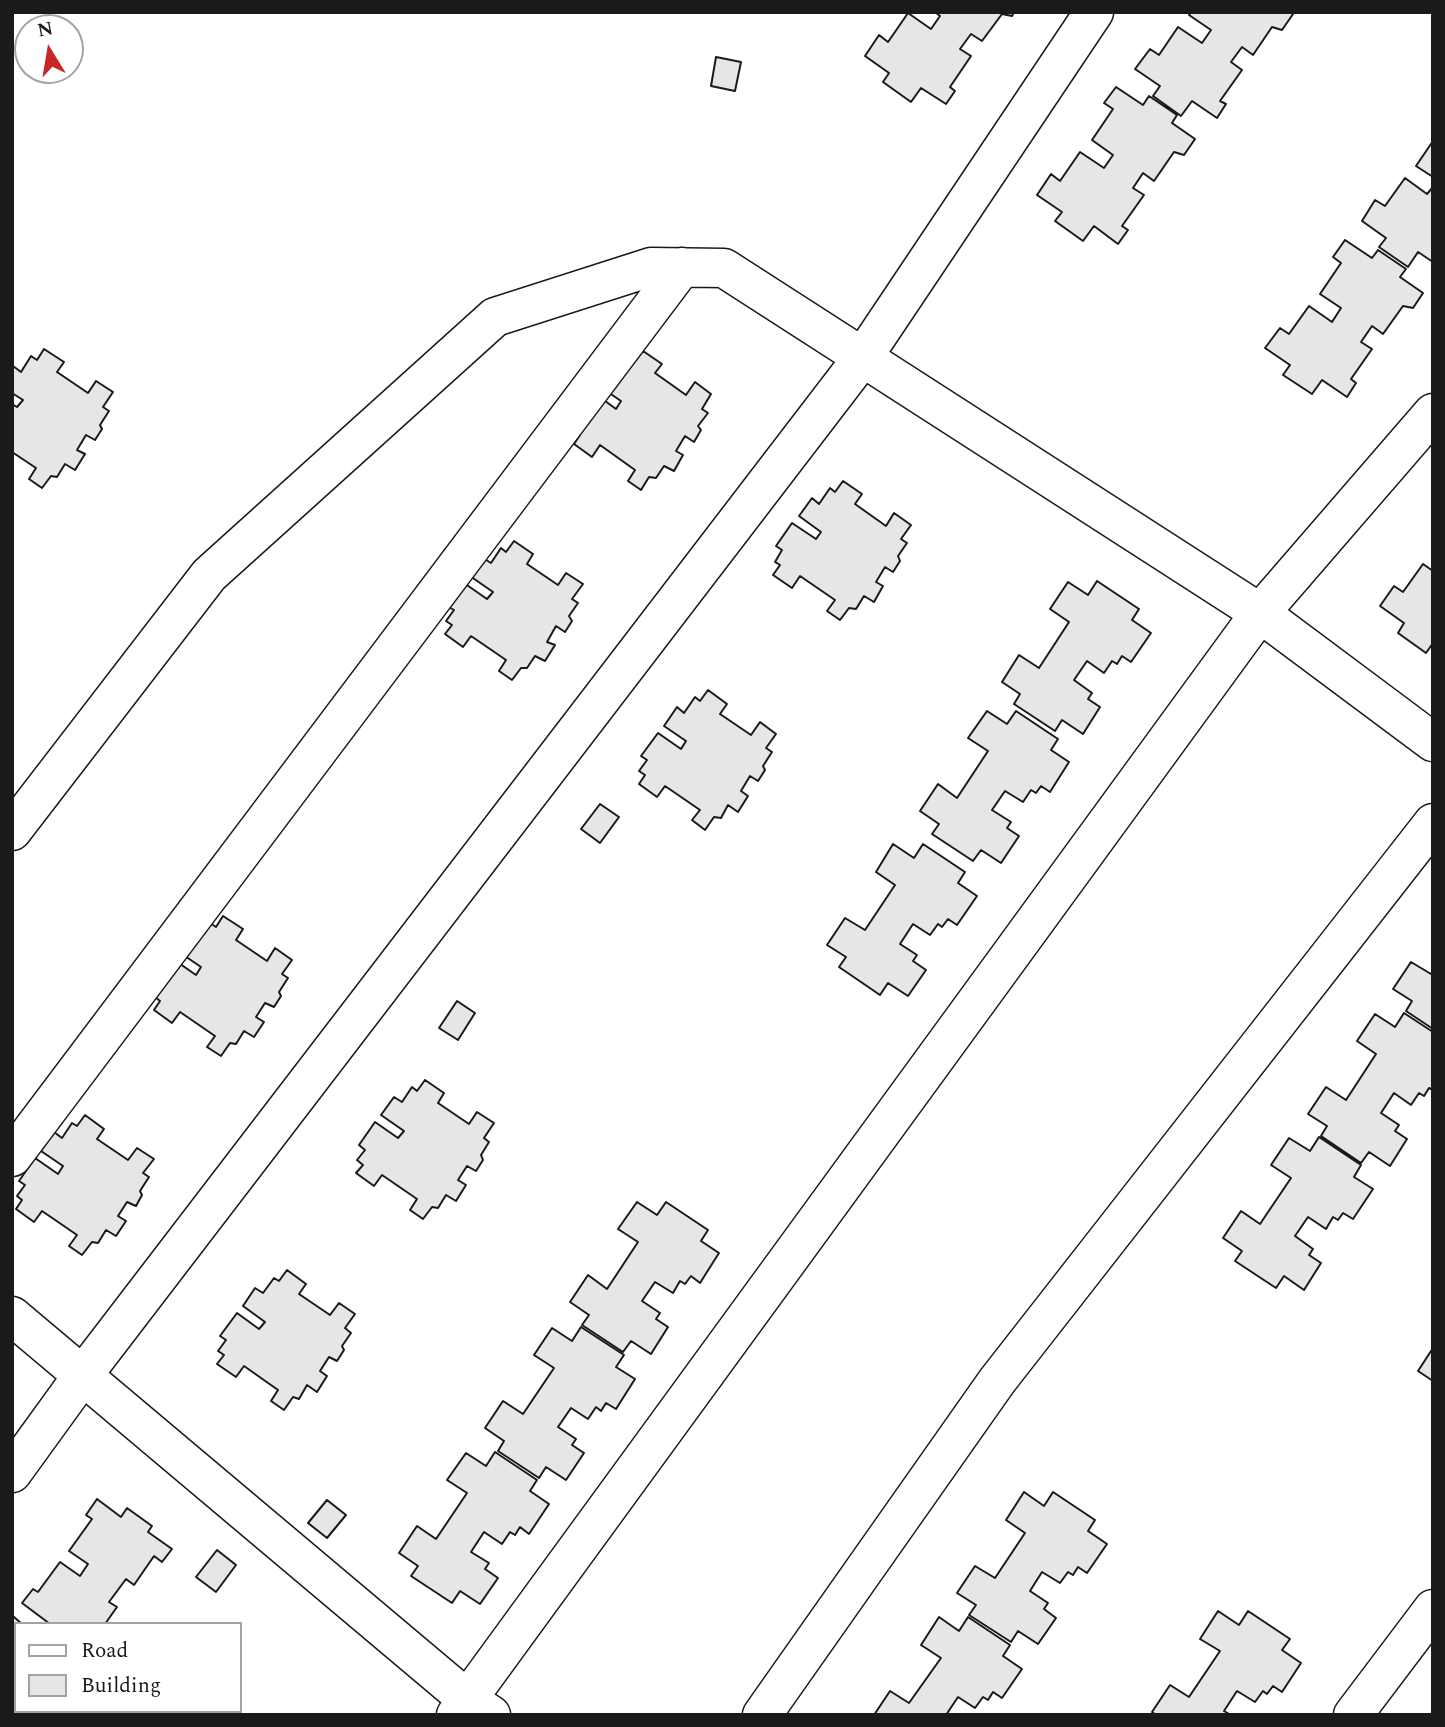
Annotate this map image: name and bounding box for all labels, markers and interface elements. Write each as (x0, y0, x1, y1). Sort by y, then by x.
north arrow (14, 14, 84, 84)
text: N (35, 14, 56, 46)
legend (14, 1622, 242, 1713)
text: Road (81, 1635, 128, 1667)
text: Building (81, 1670, 161, 1702)

